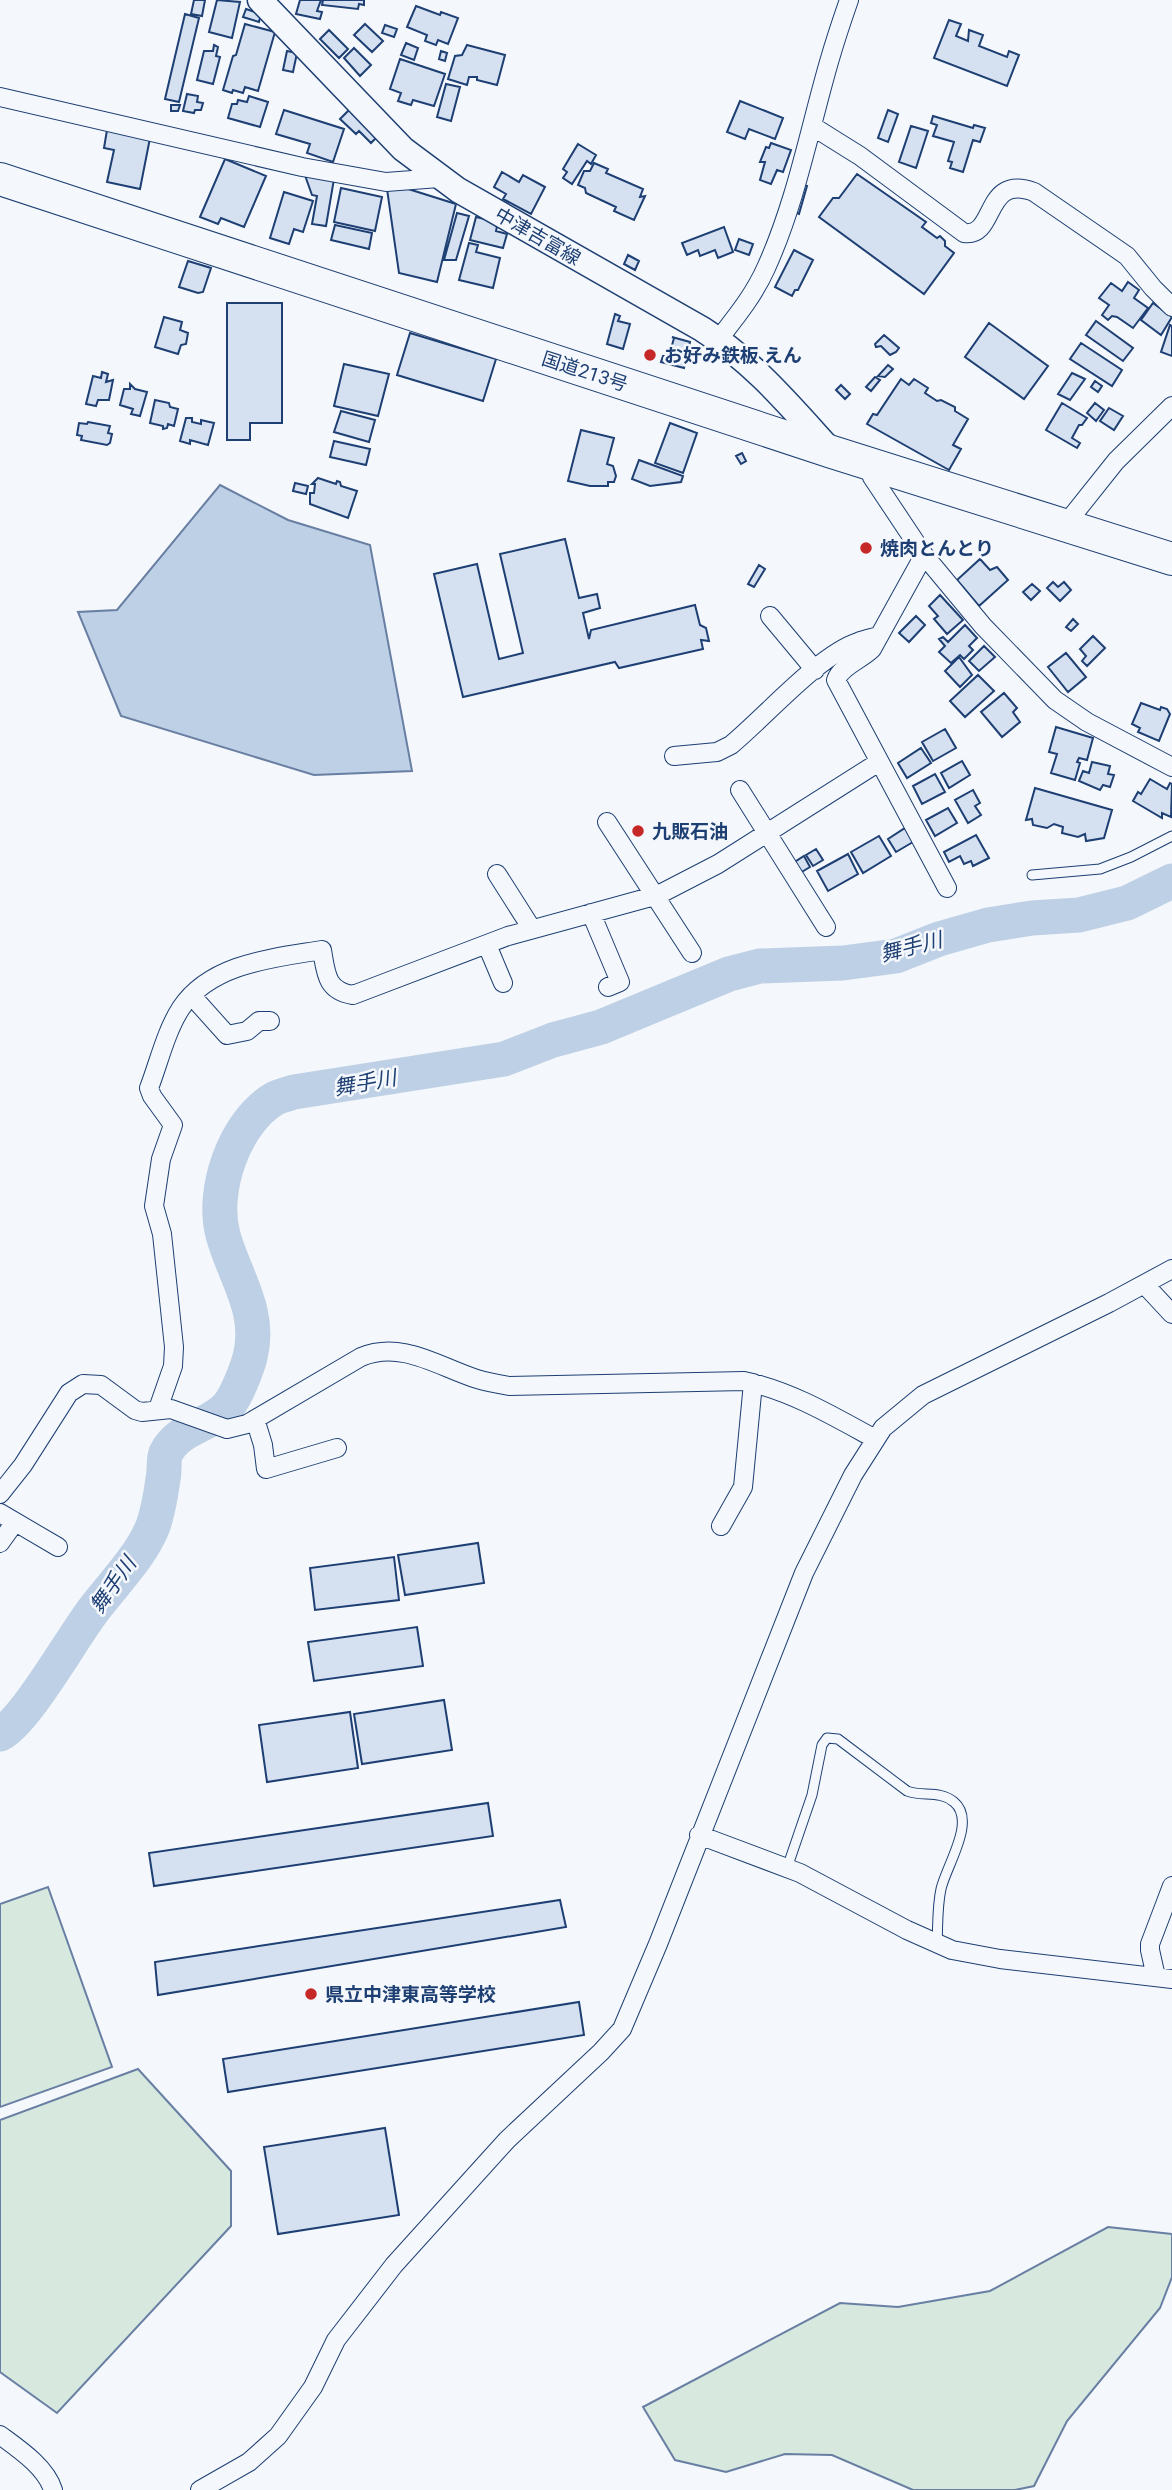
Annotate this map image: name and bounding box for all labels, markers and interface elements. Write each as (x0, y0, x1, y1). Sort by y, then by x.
street label: 中津吉富線 (491, 203, 585, 270)
place label: お好み鉄板 えん (664, 344, 802, 367)
street label: 国道213号 (539, 347, 631, 396)
marker: お好み鉄板 えん (642, 347, 658, 363)
place label: 焼肉とんとり (880, 537, 994, 560)
marker: 焼肉とんとり (858, 540, 874, 556)
place label: 九販石油 (652, 820, 728, 843)
marker: 九販石油 (630, 823, 646, 839)
water label: 舞手川 (878, 927, 946, 966)
water label: 舞手川 (332, 1065, 400, 1100)
water label: 舞手川 (85, 1551, 142, 1618)
place label: 県立中津東高等学校 (325, 1983, 496, 2006)
marker: 県立中津東高等学校 (303, 1986, 319, 2002)

